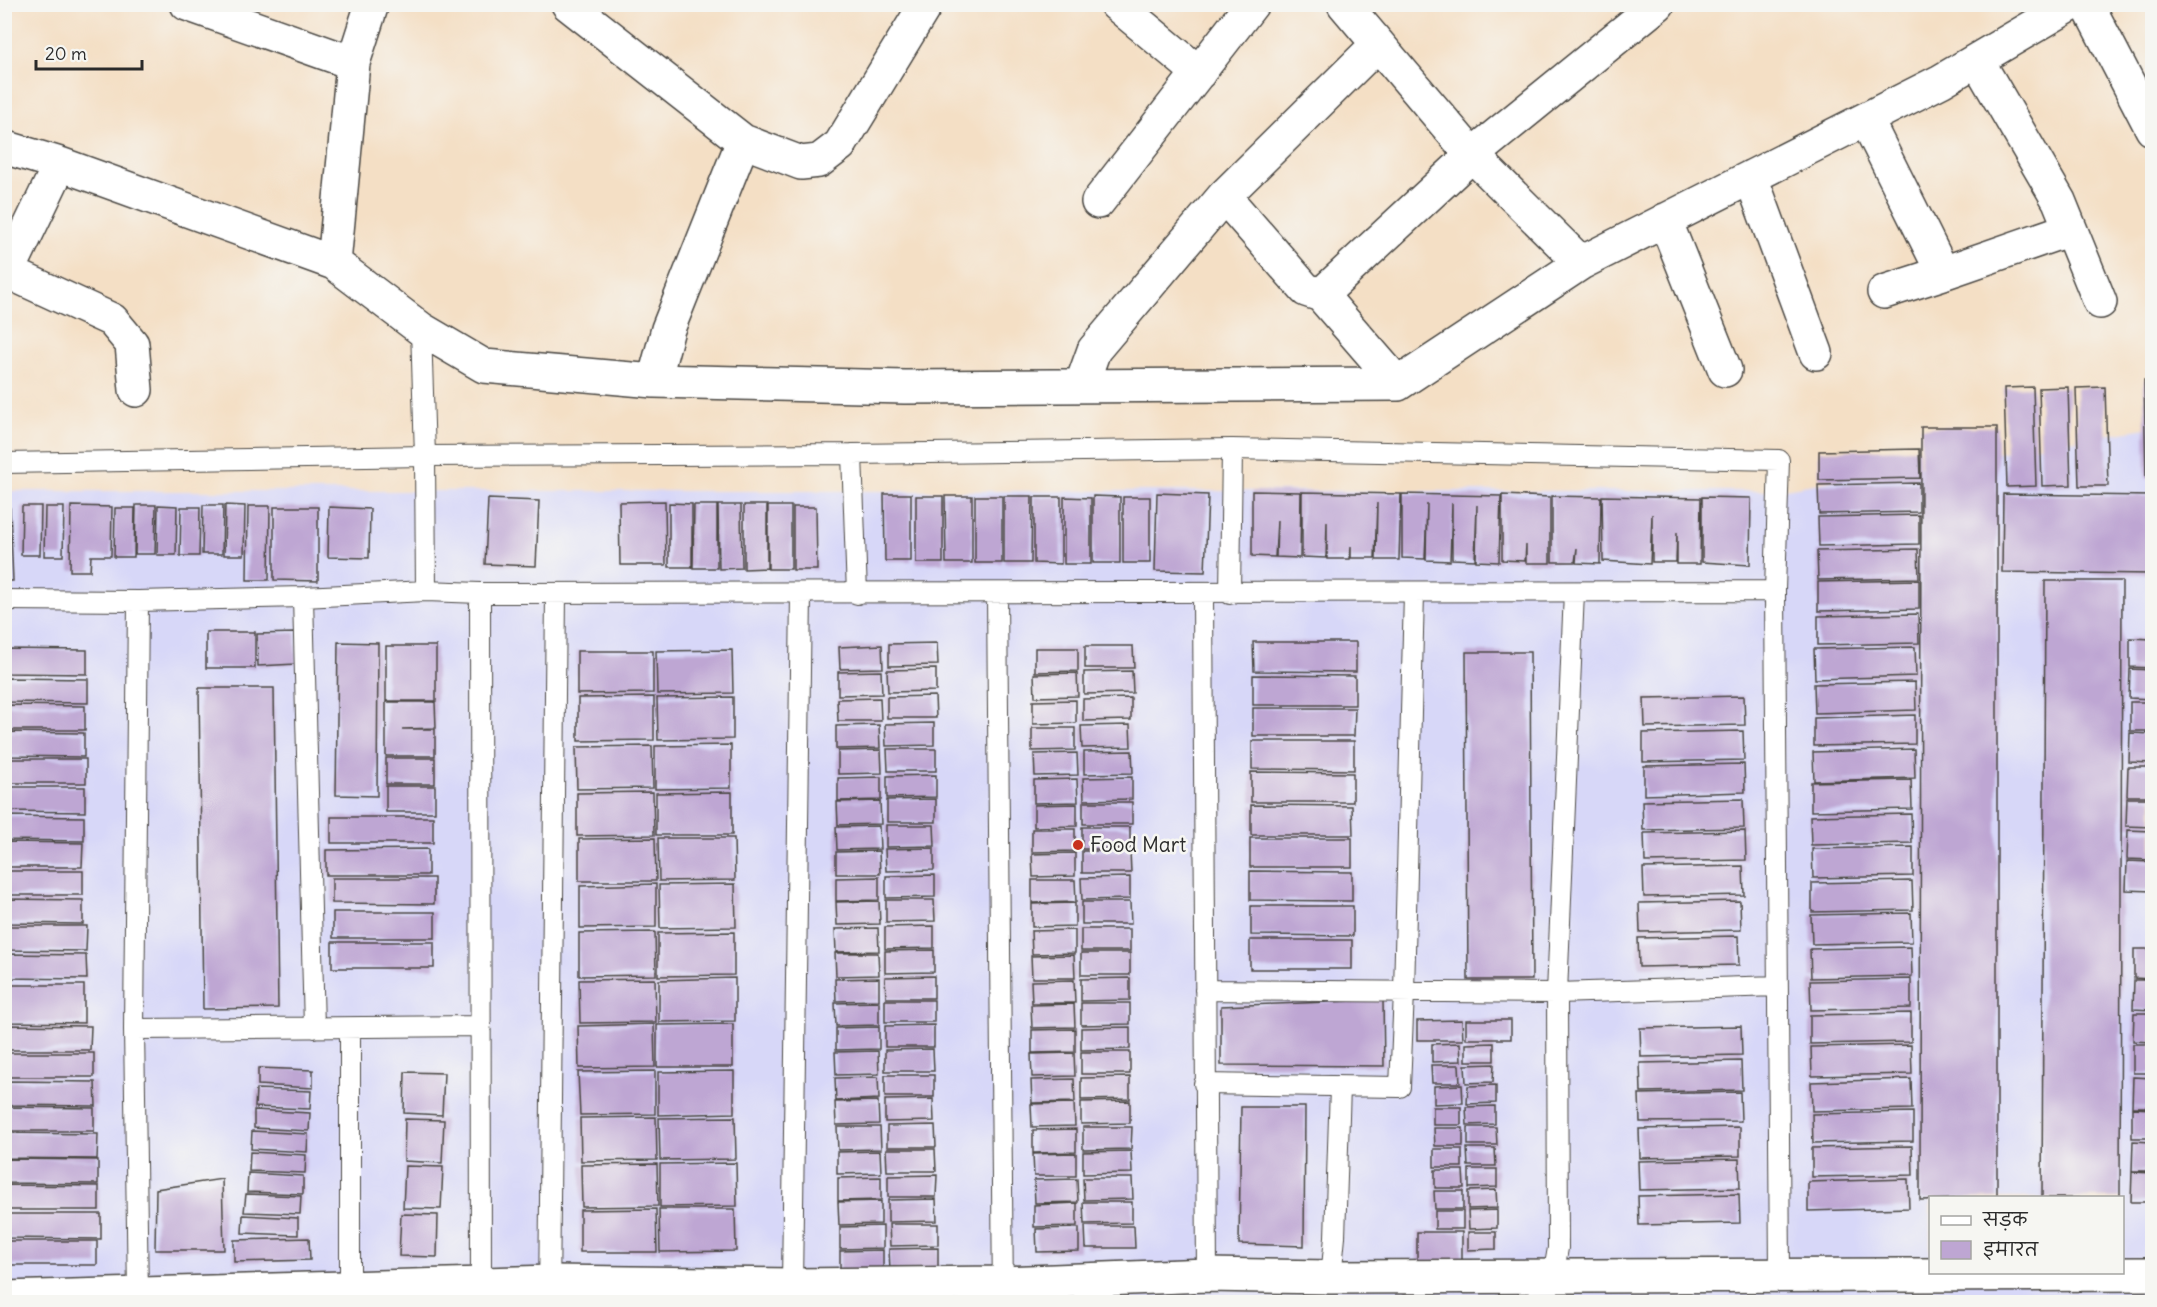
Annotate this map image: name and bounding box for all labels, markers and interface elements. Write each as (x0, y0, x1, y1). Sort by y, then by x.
scale bar (36, 33, 142, 71)
text: 20 m (45, 42, 87, 65)
place label: Food Mart (1090, 831, 1186, 858)
marker: Food Mart (1071, 838, 1085, 852)
legend (1929, 1196, 2124, 1274)
text: सड़क (1982, 1208, 2028, 1231)
text: इमारत (1983, 1238, 2039, 1261)

